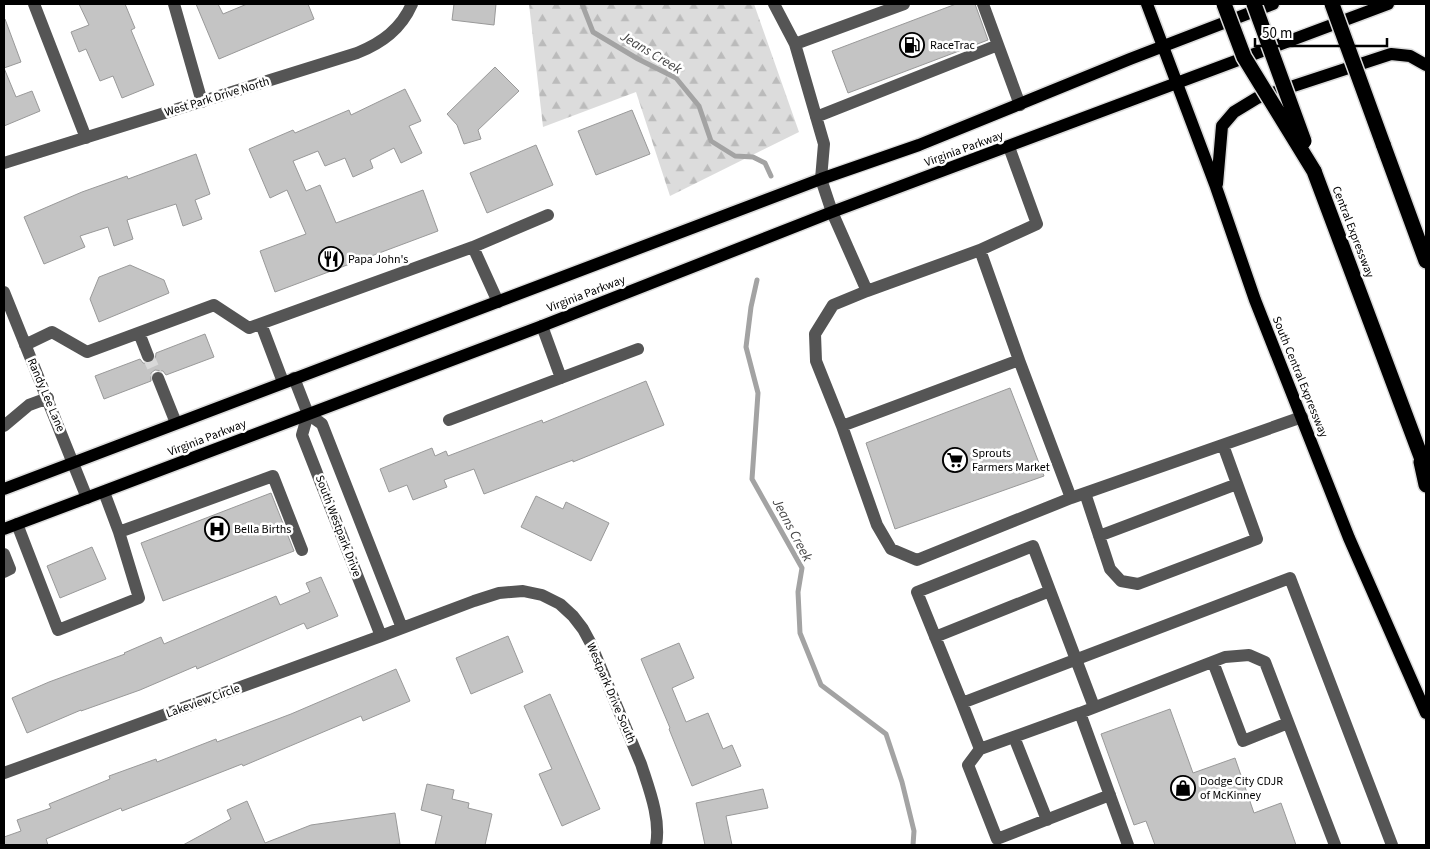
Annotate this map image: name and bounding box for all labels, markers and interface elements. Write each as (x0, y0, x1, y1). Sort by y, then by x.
scale bar (1255, 15, 1388, 47)
text: 50 m (1262, 23, 1292, 44)
water label: Jeans Creek (615, 26, 686, 79)
fuel station icon: RaceTrac (899, 32, 925, 58)
place label: RaceTrac (930, 37, 976, 54)
street label: West Park Drive North (162, 73, 272, 121)
street label: Virginia Parkway (922, 127, 1006, 171)
street label: Central Expressway (1328, 184, 1378, 281)
restaurant icon: Papa John's (318, 246, 344, 272)
place label: Papa John's (348, 251, 408, 268)
street label: Virginia Parkway (544, 271, 628, 317)
street label: South Central Expressway (1268, 314, 1332, 441)
street label: Randy Lee Lane (23, 356, 69, 434)
street label: Virginia Parkway (165, 415, 249, 461)
place label: Sprouts Farmers Market (972, 445, 1050, 476)
supermarket icon: Sprouts Farmers Market (942, 447, 968, 473)
street label: South Westpark Drive (311, 473, 365, 579)
water label: Jeans Creek (767, 494, 817, 565)
hospital icon: Bella Births (204, 516, 230, 542)
place label: Bella Births (234, 521, 291, 538)
street label: Westpark Drive South (582, 640, 640, 746)
street label: Lakeview Circle (164, 680, 242, 722)
place label: Dodge City CDJR of McKinney (1200, 773, 1283, 804)
shop icon: Dodge City CDJR of McKinney (1170, 775, 1196, 801)

